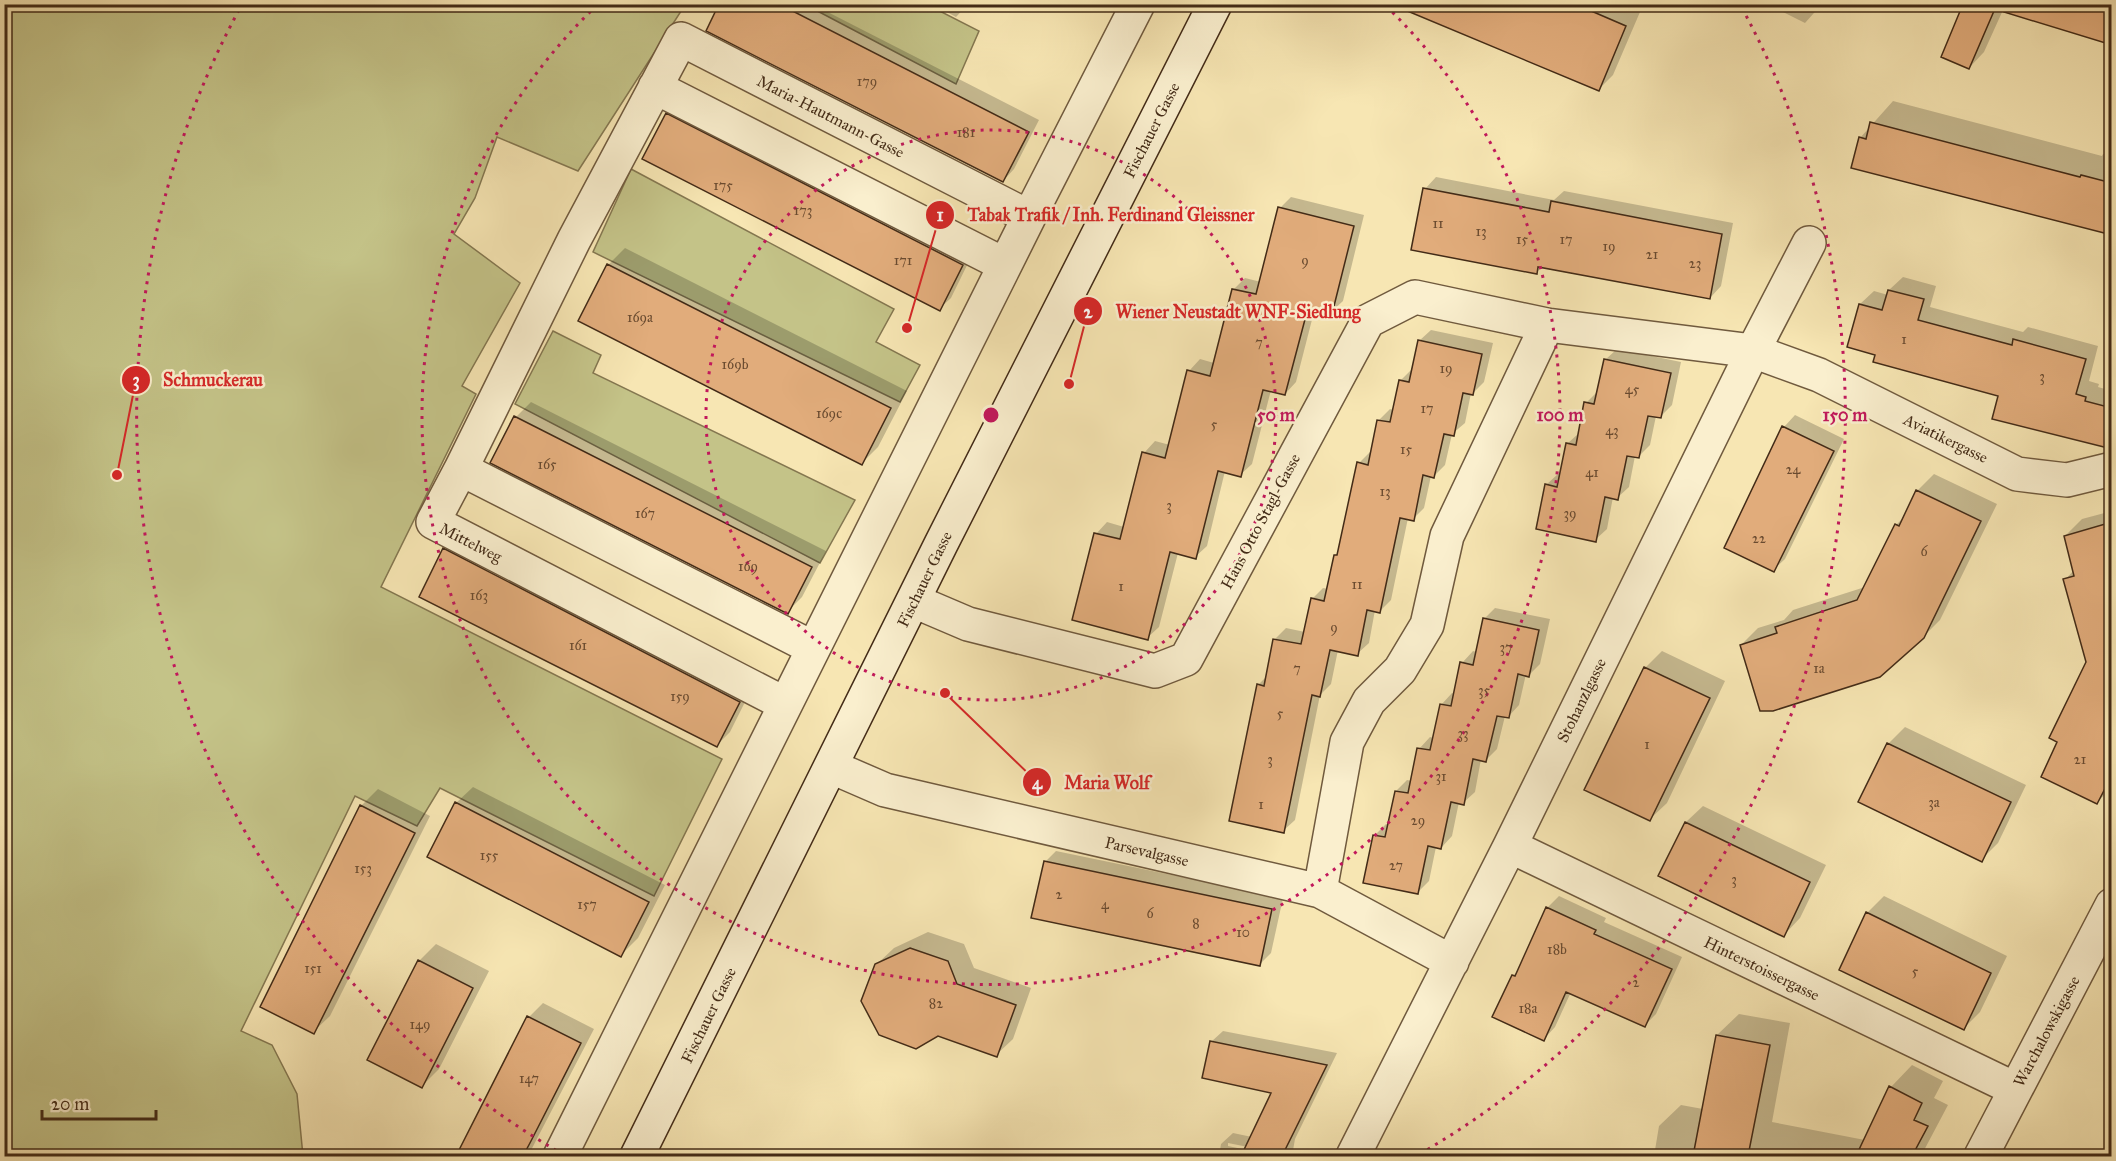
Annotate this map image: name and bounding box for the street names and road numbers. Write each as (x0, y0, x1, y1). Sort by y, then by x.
street label: Maria-Hautmann-Gasse (754, 71, 908, 162)
street label: Fischauer Gasse (1119, 79, 1184, 181)
street label: Aviatikergasse (1899, 409, 1991, 468)
street label: Hans Otto Stagl-Gasse (1217, 450, 1305, 593)
street label: Mittelweg (436, 519, 506, 567)
street label: Fischauer Gasse (893, 528, 956, 630)
street label: Stohanzlgasse (1553, 655, 1611, 746)
street label: Parsevalgasse (1103, 833, 1191, 871)
street label: Hinterstoissergasse (1700, 932, 1823, 1006)
street label: Fischauer Gasse (677, 964, 740, 1066)
street label: Warchalowskigasse (2009, 972, 2085, 1090)

